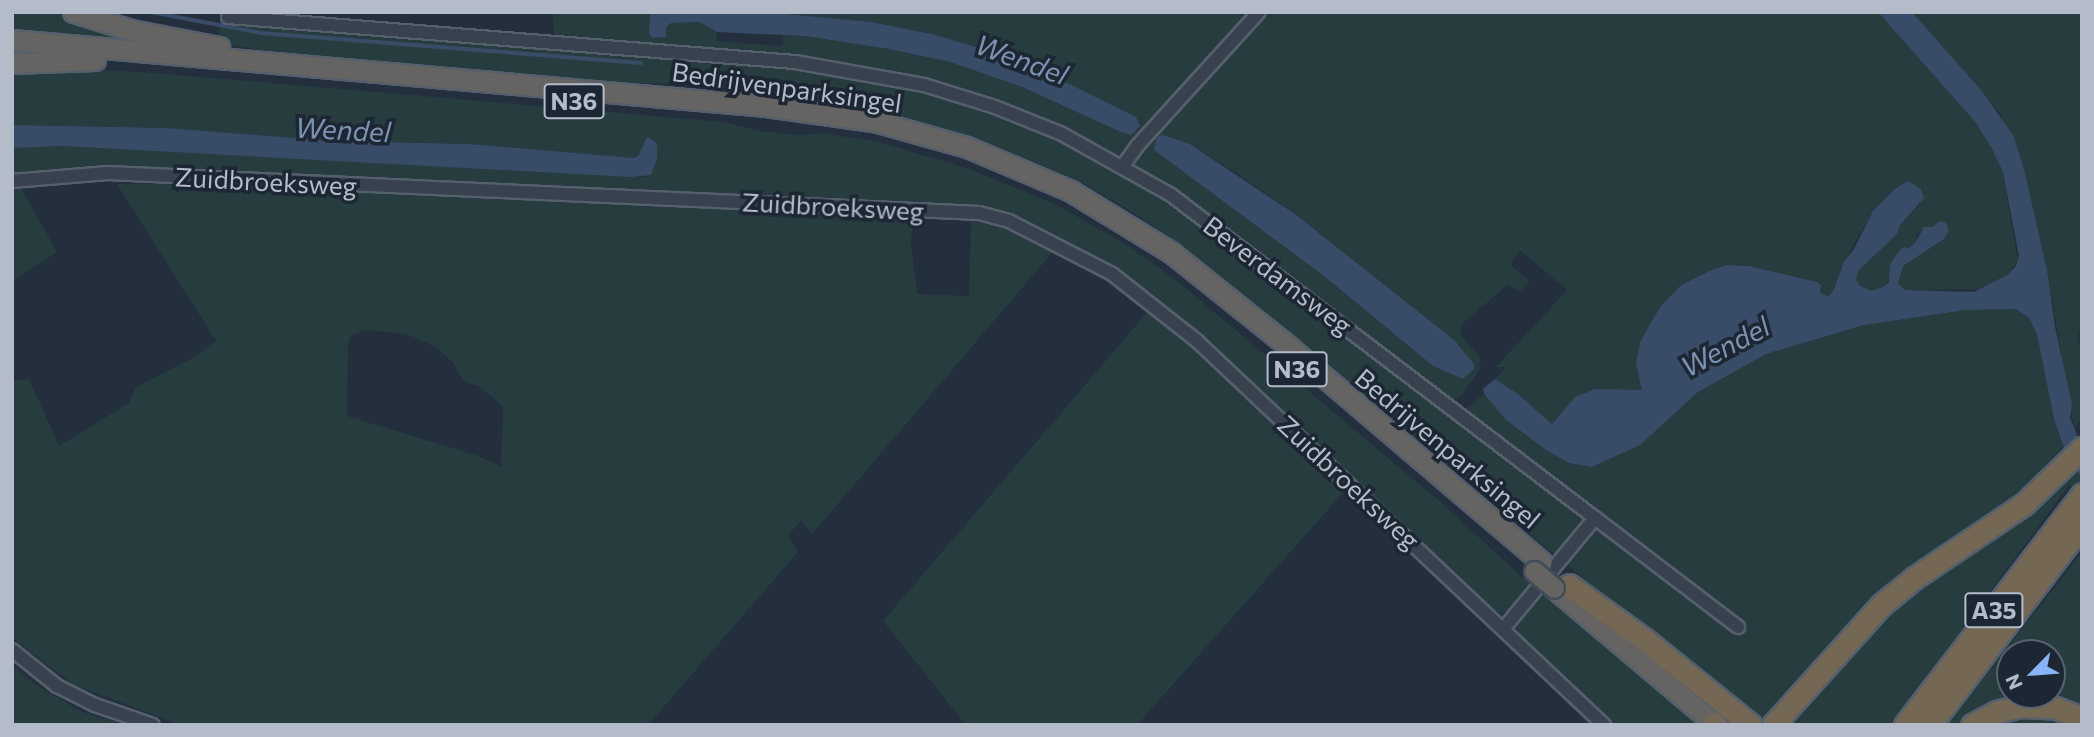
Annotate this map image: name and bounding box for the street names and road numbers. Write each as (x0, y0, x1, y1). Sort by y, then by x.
street label: Bedrijvenparksingel (670, 55, 904, 119)
road number: N36 (542, 80, 606, 122)
street label: Zuidbroeksweg (174, 161, 358, 201)
street label: Zuidbroeksweg (741, 186, 925, 226)
street label: Beverdamsweg (1198, 209, 1358, 341)
road number: N36 (1266, 348, 1328, 390)
street label: Bedrijvenparksingel (1349, 362, 1547, 534)
street label: Zuidbroeksweg (1272, 409, 1426, 555)
road number: A35 (1964, 590, 2024, 630)

